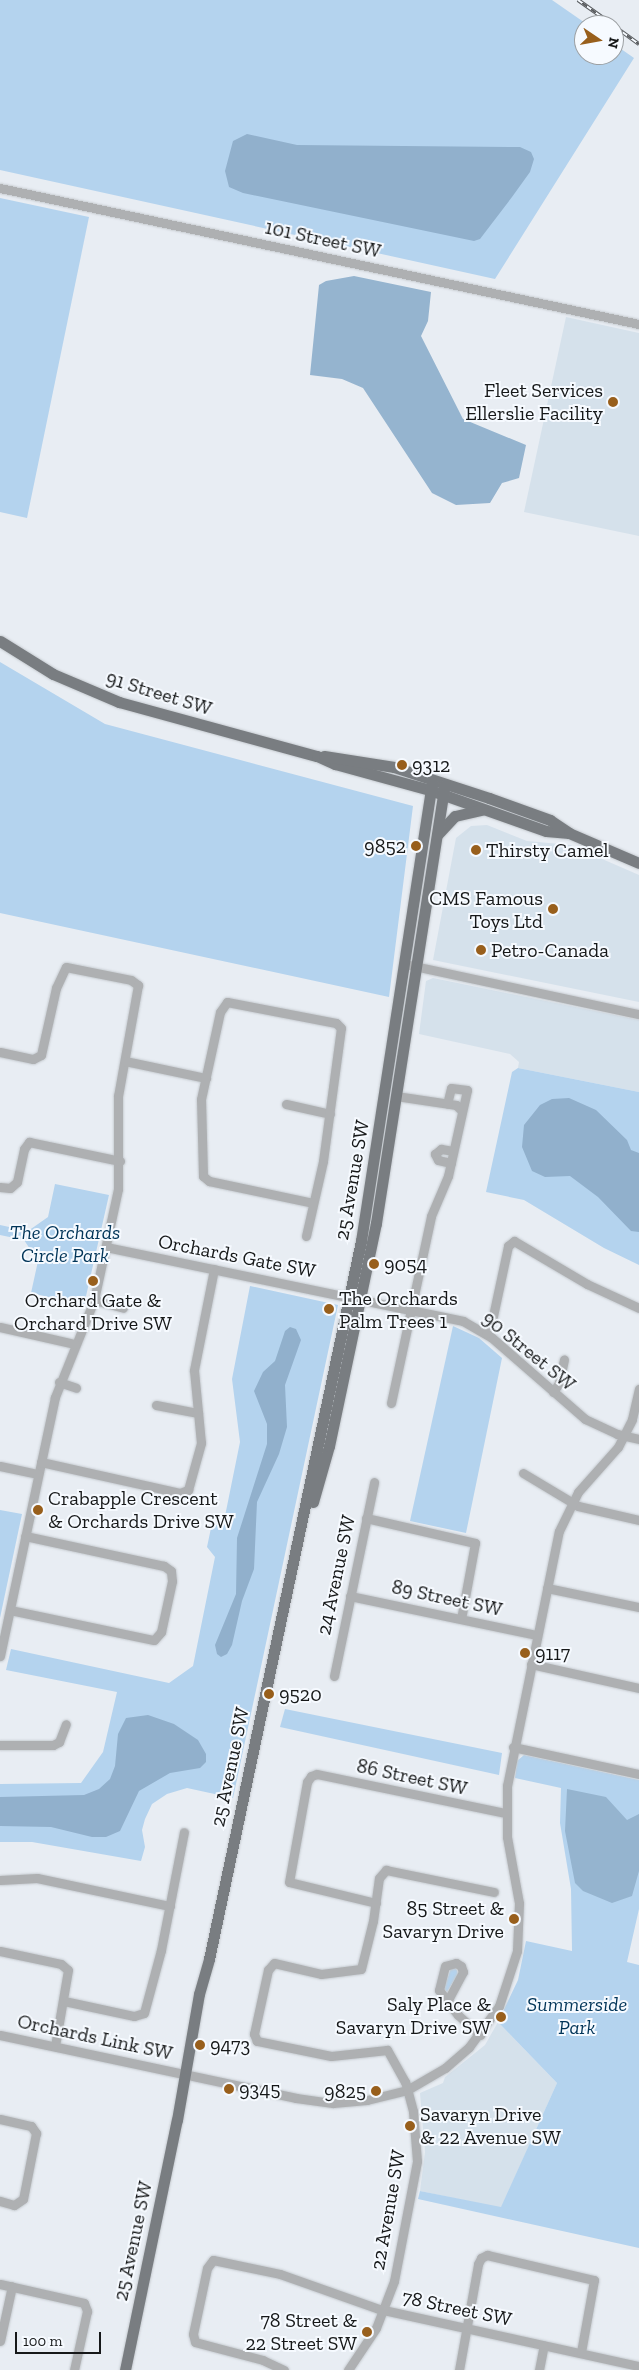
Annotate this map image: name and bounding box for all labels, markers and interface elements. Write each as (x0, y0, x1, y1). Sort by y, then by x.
north arrow (574, 15, 624, 65)
text: N (604, 36, 623, 50)
street label: 101 Street SW (263, 215, 383, 263)
place label: Fleet Services Ellerslie Facility (465, 379, 603, 426)
marker: Fleet Services Ellerslie Facility (607, 396, 619, 408)
street label: 91 Street SW (103, 666, 215, 720)
place label: 9312 (412, 753, 450, 777)
marker: 9312 (396, 759, 408, 771)
place label: 9852 (364, 834, 406, 858)
place label: Thirsty Camel (486, 838, 609, 862)
marker: 9852 (410, 840, 422, 852)
marker: Thirsty Camel (470, 844, 482, 856)
place label: CMS Famous Toys Ltd (429, 886, 543, 933)
marker: CMS Famous Toys Ltd (547, 903, 559, 915)
place label: Petro-Canada (491, 938, 609, 962)
marker: Petro-Canada (475, 944, 487, 956)
street label: 25 Avenue SW (330, 1118, 374, 1242)
park label: The Orchards Circle Park (10, 1220, 120, 1267)
street label: Orchards Gate SW (156, 1229, 318, 1283)
place label: 9054 (384, 1252, 427, 1276)
marker: 9054 (368, 1258, 380, 1270)
marker: Orchard Gate & Orchard Drive SW (87, 1275, 99, 1287)
place label: The Orchards Palm Trees 1 (339, 1286, 458, 1333)
place label: Orchard Gate & Orchard Drive SW (14, 1289, 172, 1336)
marker: The Orchards Palm Trees 1 (323, 1303, 335, 1315)
street label: 90 Street SW (477, 1306, 581, 1396)
place label: Crabapple Crescent & Orchards Drive SW (48, 1486, 234, 1533)
marker: Crabapple Crescent & Orchards Drive SW (32, 1504, 44, 1516)
street label: 24 Avenue SW (312, 1512, 360, 1638)
street label: 89 Street SW (390, 1575, 504, 1621)
place label: 9117 (535, 1641, 570, 1665)
marker: 9117 (519, 1647, 531, 1659)
place label: 9520 (279, 1682, 322, 1706)
marker: 9520 (263, 1688, 275, 1700)
street label: 25 Avenue SW (206, 1705, 254, 1829)
street label: 86 Street SW (355, 1754, 469, 1800)
place label: 85 Street & Savaryn Drive (383, 1896, 504, 1943)
marker: 85 Street & Savaryn Drive (508, 1913, 520, 1925)
park label: Summerside Park (527, 1992, 627, 2039)
place label: Saly Place & Savaryn Drive SW (336, 1993, 491, 2040)
street label: Orchards Link SW (15, 2009, 175, 2065)
marker: Saly Place & Savaryn Drive SW (495, 2011, 507, 2023)
place label: 9473 (210, 2033, 250, 2057)
marker: 9473 (194, 2039, 206, 2051)
place label: 9345 (239, 2077, 280, 2101)
place label: 9825 (324, 2079, 366, 2103)
marker: 9345 (223, 2083, 235, 2095)
marker: 9825 (370, 2085, 382, 2097)
place label: Savaryn Drive & 22 Avenue SW (420, 2102, 561, 2149)
marker: Savaryn Drive & 22 Avenue SW (404, 2120, 416, 2132)
street label: 22 Avenue SW (366, 2148, 410, 2272)
street label: 25 Avenue SW (109, 2179, 157, 2303)
street label: 78 Street SW (400, 2285, 514, 2331)
place label: 78 Street & 22 Street SW (245, 2308, 357, 2355)
scale bar (18, 2322, 104, 2354)
marker: 78 Street & 22 Street SW (361, 2326, 373, 2338)
text: 100 m (23, 2332, 62, 2350)

